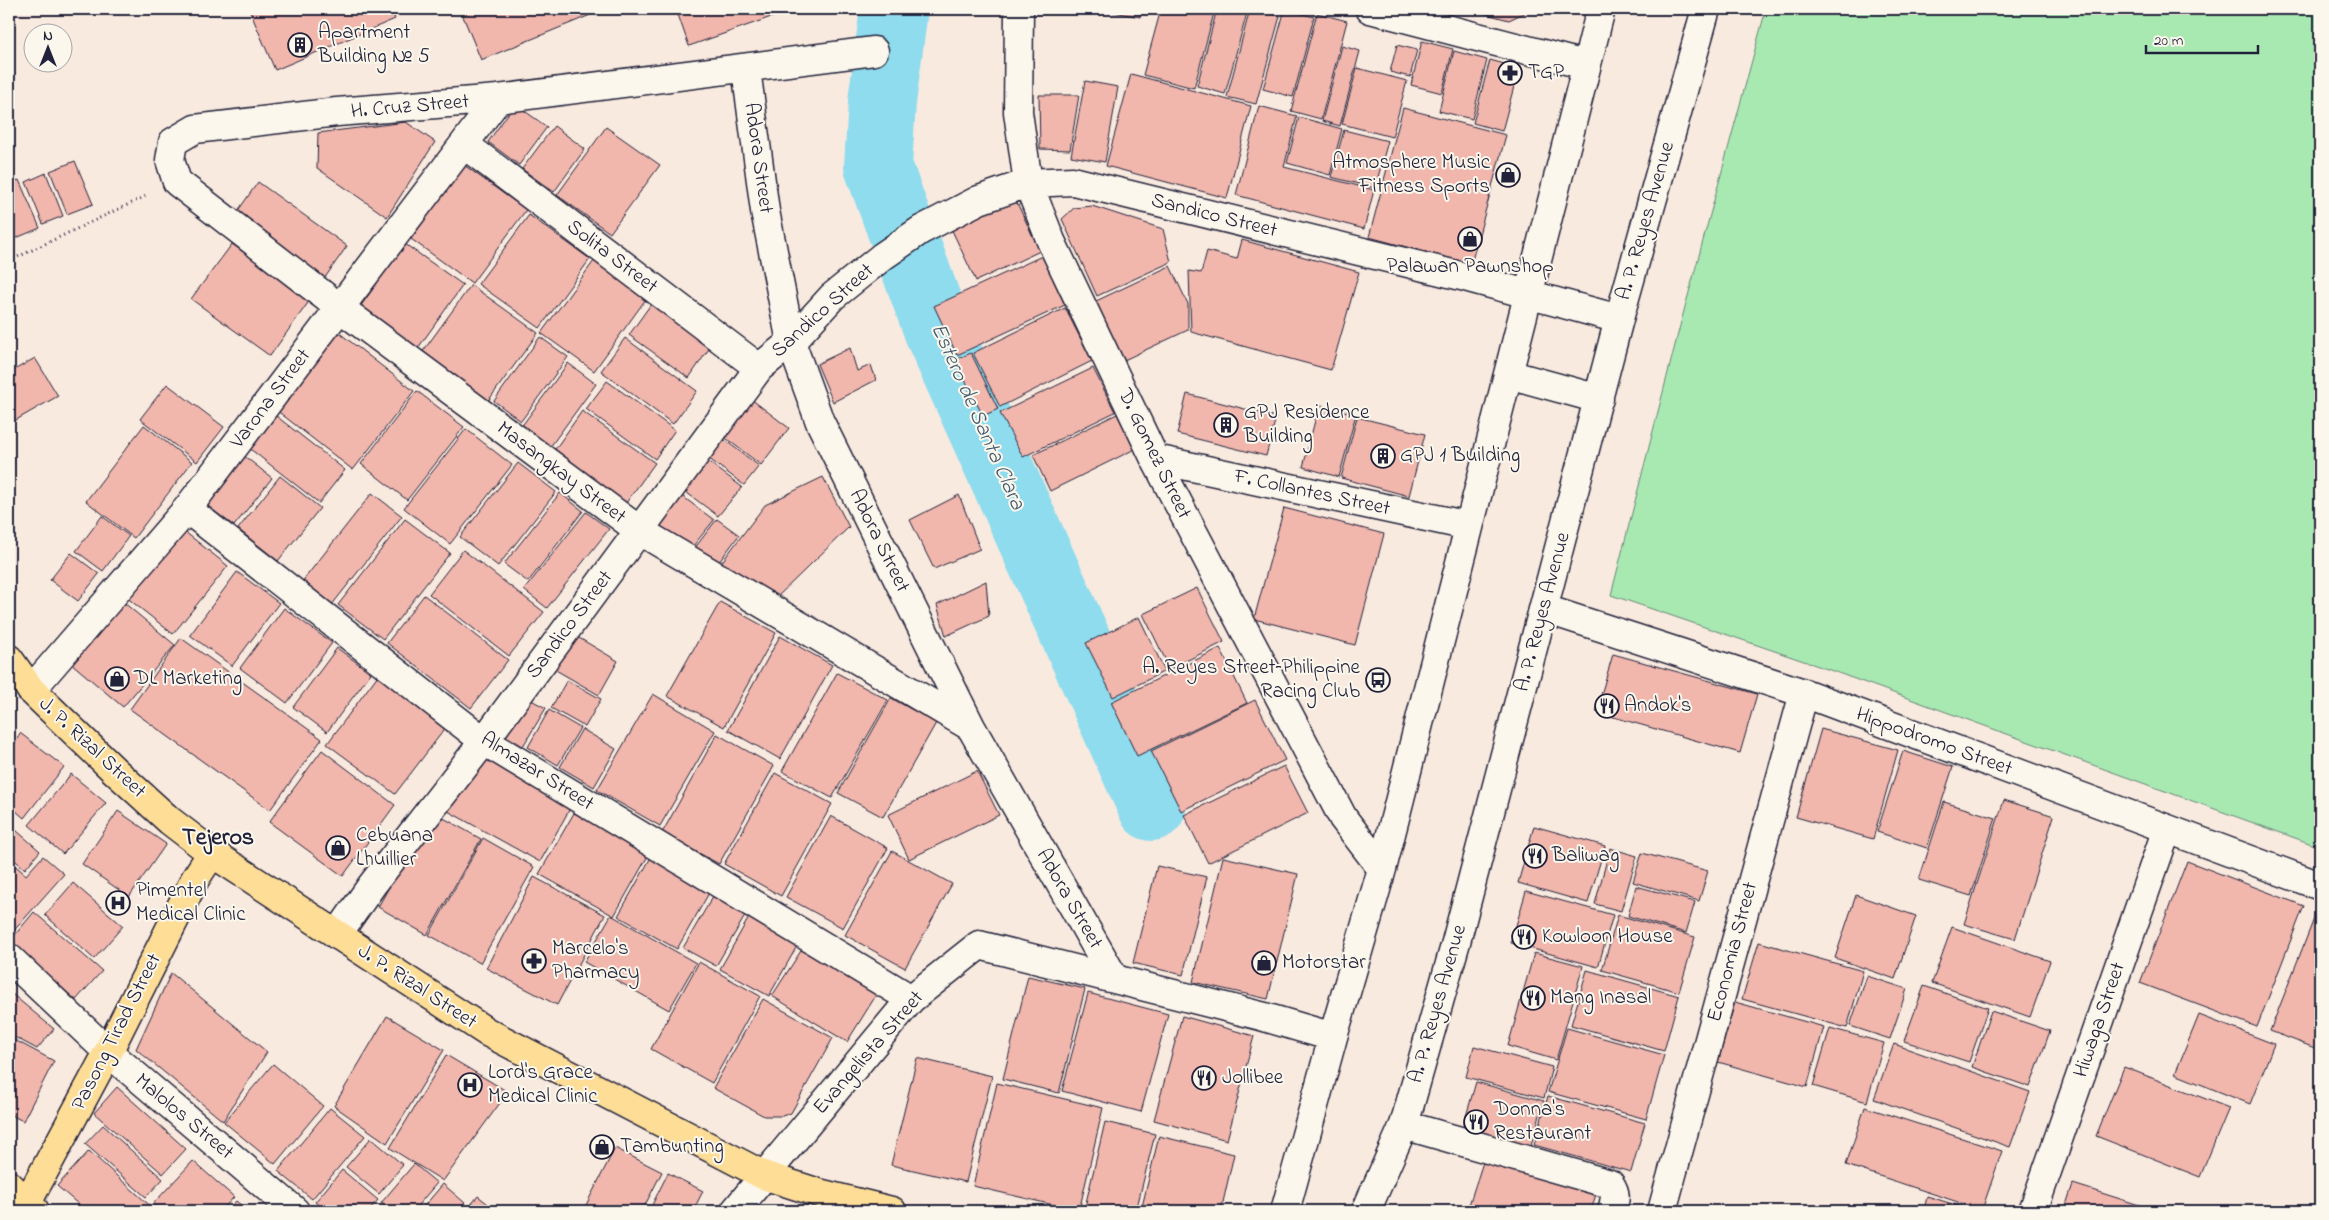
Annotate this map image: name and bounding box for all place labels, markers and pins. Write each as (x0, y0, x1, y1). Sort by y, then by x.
place label: Apartment Building № 5 (317, 18, 430, 74)
building icon: Apartment Building № 5 (287, 32, 313, 58)
place label: TGP (1528, 58, 1564, 88)
pharmacy icon: TGP (1497, 60, 1523, 86)
place label: Atmosphere Music Fitness Sports (1332, 148, 1491, 202)
shop icon: Atmosphere Music Fitness Sports (1495, 162, 1521, 188)
shop icon: Palawan Pawnshop (1457, 226, 1483, 252)
place label: Palawan Pawnshop (1386, 252, 1554, 282)
place label: GPJ Residence Building (1243, 398, 1370, 454)
building icon: GPJ Residence Building (1213, 412, 1239, 438)
place label: GPJ 1 Building (1400, 441, 1520, 473)
building icon: GPJ 1 Building (1370, 443, 1396, 469)
place label: A. Reyes Street–Philippine Racing Club (1142, 653, 1361, 709)
place label: DL Marketing (133, 664, 242, 696)
shop icon: DL Marketing (104, 666, 130, 692)
bus stop icon: A. Reyes Street–Philippine Racing Club (1365, 667, 1391, 693)
place label: Andok's (1624, 691, 1691, 721)
restaurant icon: Andok's (1594, 693, 1620, 719)
place label: Cebuana Lhuillier (356, 821, 433, 875)
shop icon: Cebuana Lhuillier (325, 835, 351, 861)
place label: Baliwag (1551, 841, 1619, 873)
restaurant icon: Baliwag (1522, 843, 1548, 869)
place label: Pimentel Medical Clinic (136, 876, 246, 930)
hospital icon: Pimentel Medical Clinic (105, 890, 131, 916)
place label: Kowloon House (1542, 922, 1673, 952)
restaurant icon: Kowloon House (1511, 924, 1537, 950)
place label: Marcelo's Pharmacy (552, 934, 639, 990)
pharmacy icon: Marcelo's Pharmacy (521, 948, 547, 974)
place label: Motorstar (1282, 948, 1366, 978)
shop icon: Motorstar (1251, 950, 1277, 976)
place label: Mang Inasal (1550, 983, 1651, 1015)
restaurant icon: Mang Inasal (1520, 985, 1546, 1011)
place label: Lord's Grace Medical Clinic (488, 1058, 598, 1112)
place label: Jollibee (1222, 1063, 1284, 1093)
restaurant icon: Jollibee (1191, 1065, 1217, 1091)
hospital icon: Lord's Grace Medical Clinic (457, 1072, 483, 1098)
place label: Donna's Restaurant (1493, 1095, 1591, 1149)
restaurant icon: Donna's Restaurant (1463, 1109, 1489, 1135)
place label: Tambunting (620, 1132, 724, 1164)
shop icon: Tambunting (589, 1134, 615, 1160)

